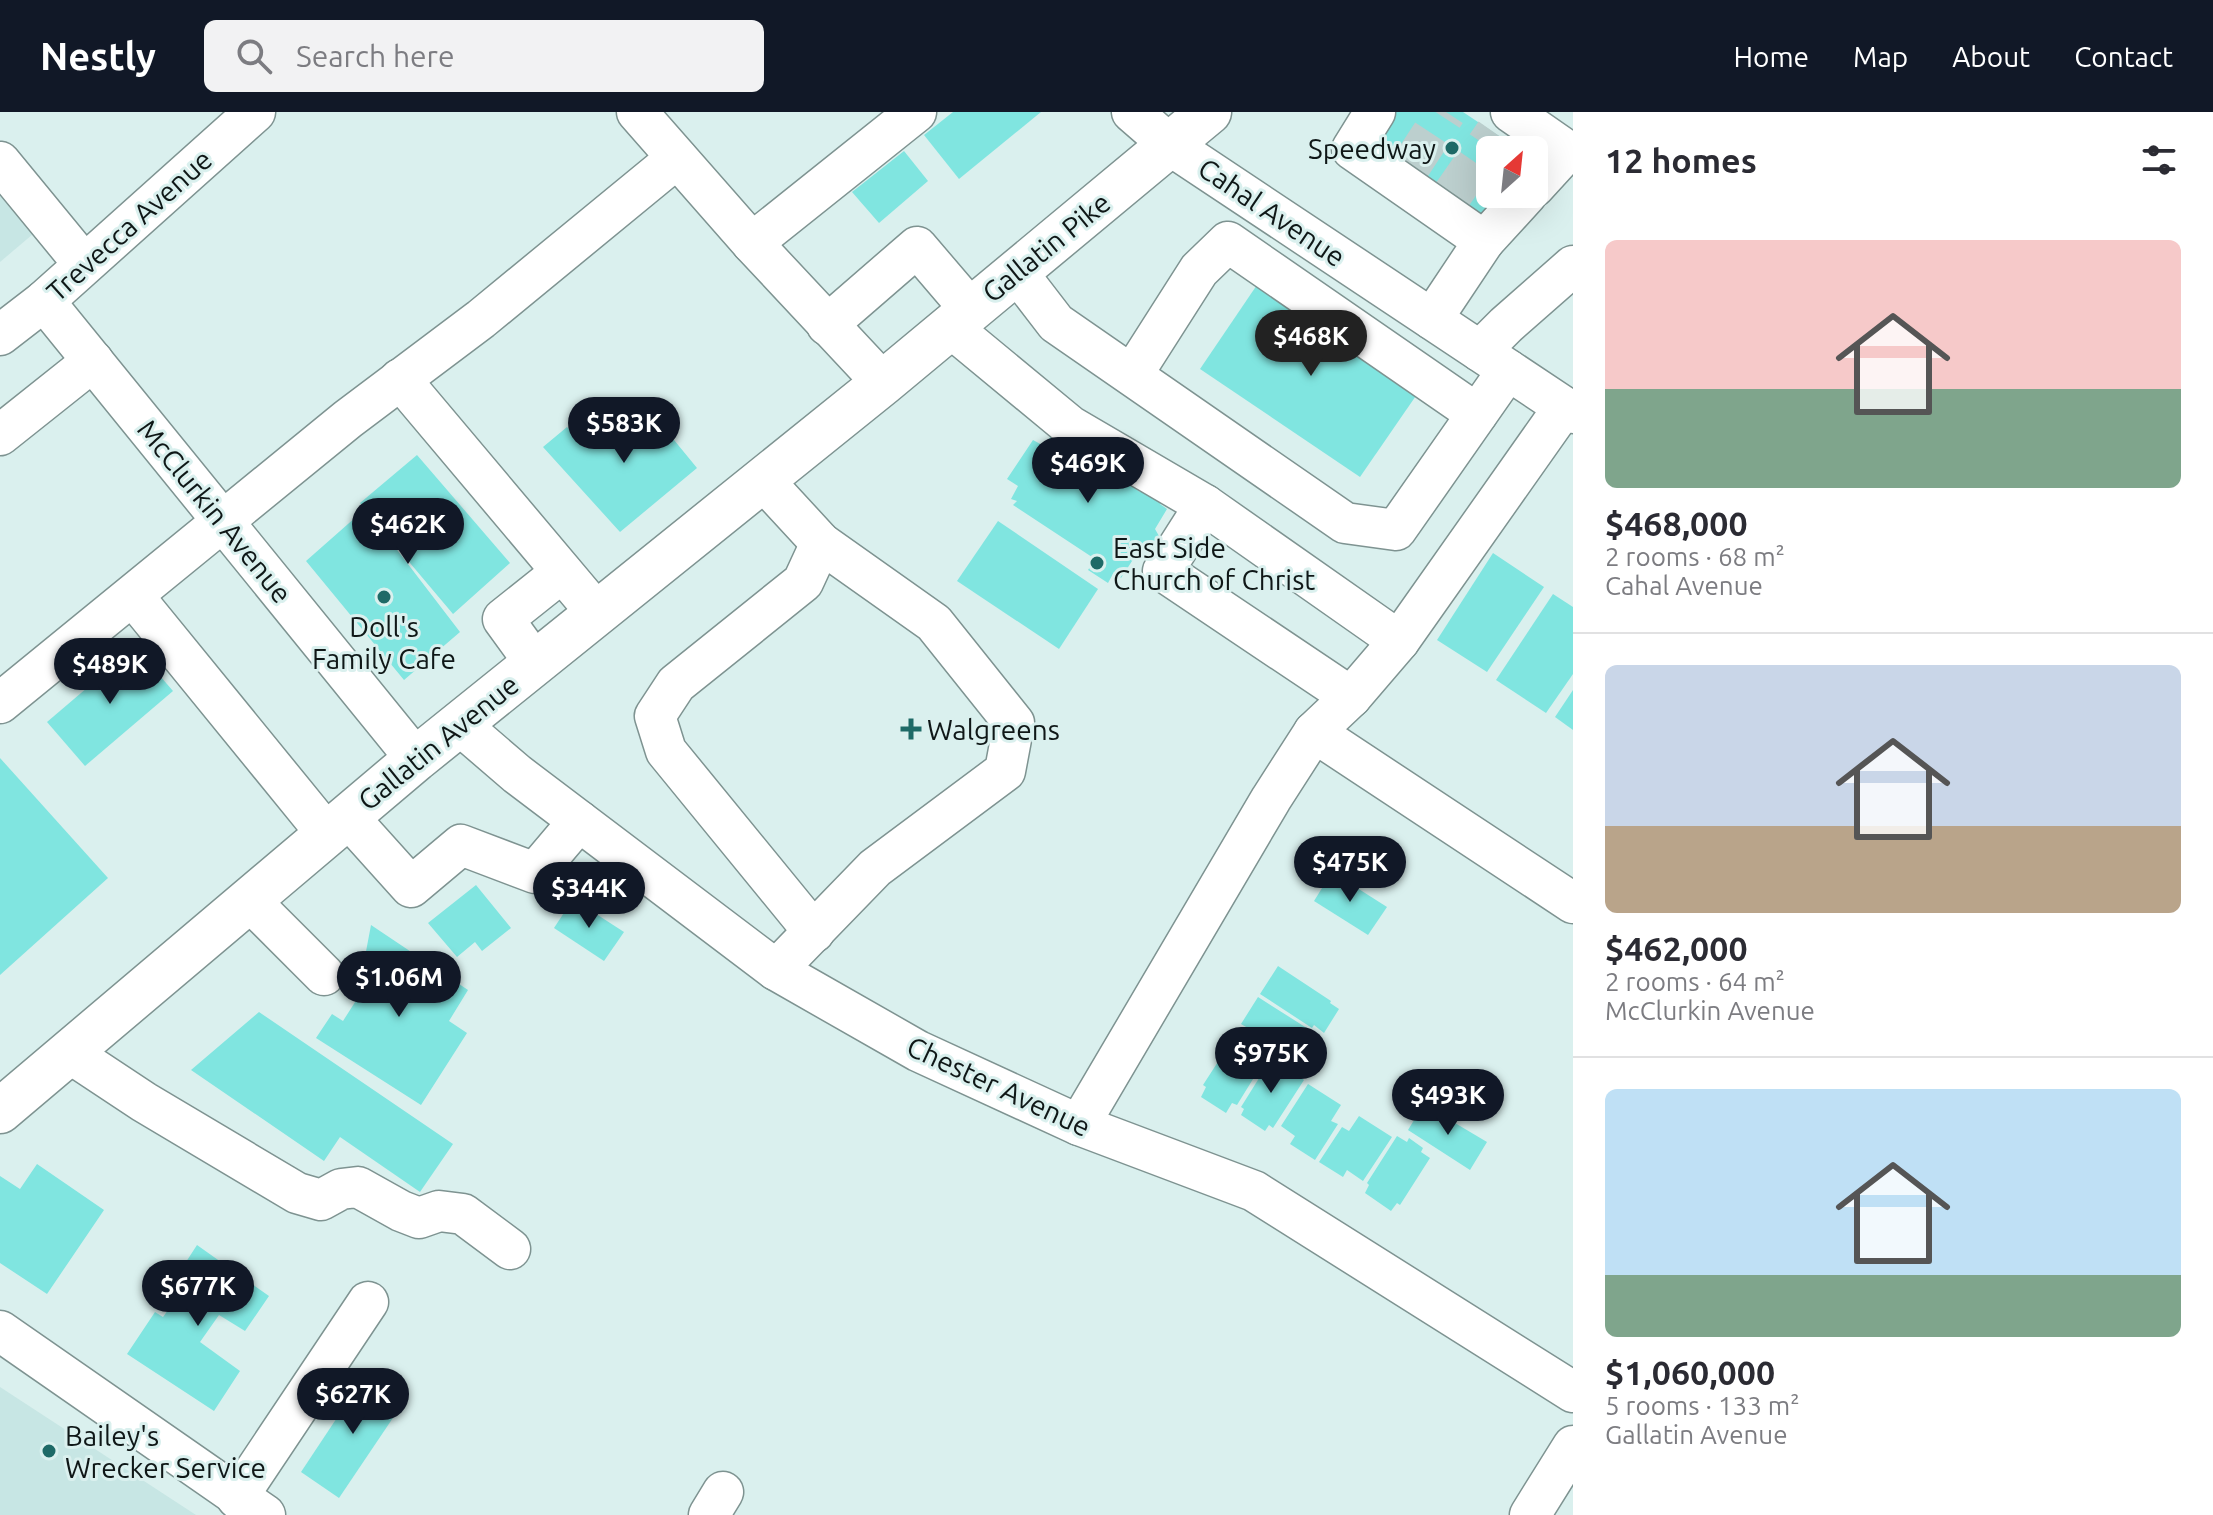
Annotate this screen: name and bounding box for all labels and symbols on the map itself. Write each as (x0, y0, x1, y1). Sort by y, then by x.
place label: Speedway (1308, 133, 1436, 164)
north arrow (1476, 136, 1548, 208)
marker: Speedway (1443, 139, 1461, 157)
street label: Trevecca Avenue (40, 143, 218, 307)
street label: Cahal Avenue (1193, 152, 1351, 272)
street label: Gallatin Pike (976, 186, 1116, 308)
pin: $468K (1255, 310, 1367, 378)
pin: $583K (568, 397, 680, 465)
street label: McClurkin Avenue (132, 413, 298, 609)
pin: $469K (1032, 437, 1144, 505)
pin: $462K (352, 498, 464, 566)
place label: East Side Church of Christ (1113, 532, 1315, 595)
marker: East Side Church of Christ (1088, 554, 1106, 572)
marker: Doll's Family Cafe (375, 588, 393, 606)
place label: Doll's Family Cafe (312, 611, 456, 674)
pin: $489K (54, 638, 166, 706)
street label: Gallatin Avenue (352, 668, 524, 816)
place label: Walgreens (927, 714, 1060, 745)
marker: Walgreens (902, 720, 920, 738)
pin: $475K (1294, 836, 1406, 904)
pin: $344K (533, 862, 645, 930)
pin: $1.06M (334, 951, 464, 1019)
pin: $975K (1215, 1027, 1327, 1095)
street label: Chester Avenue (902, 1030, 1096, 1142)
pin: $493K (1392, 1069, 1504, 1137)
pin: $677K (142, 1260, 254, 1328)
pin: $627K (297, 1368, 409, 1436)
place label: Bailey's Wrecker Service (65, 1420, 266, 1483)
marker: Bailey's Wrecker Service (40, 1442, 58, 1460)

